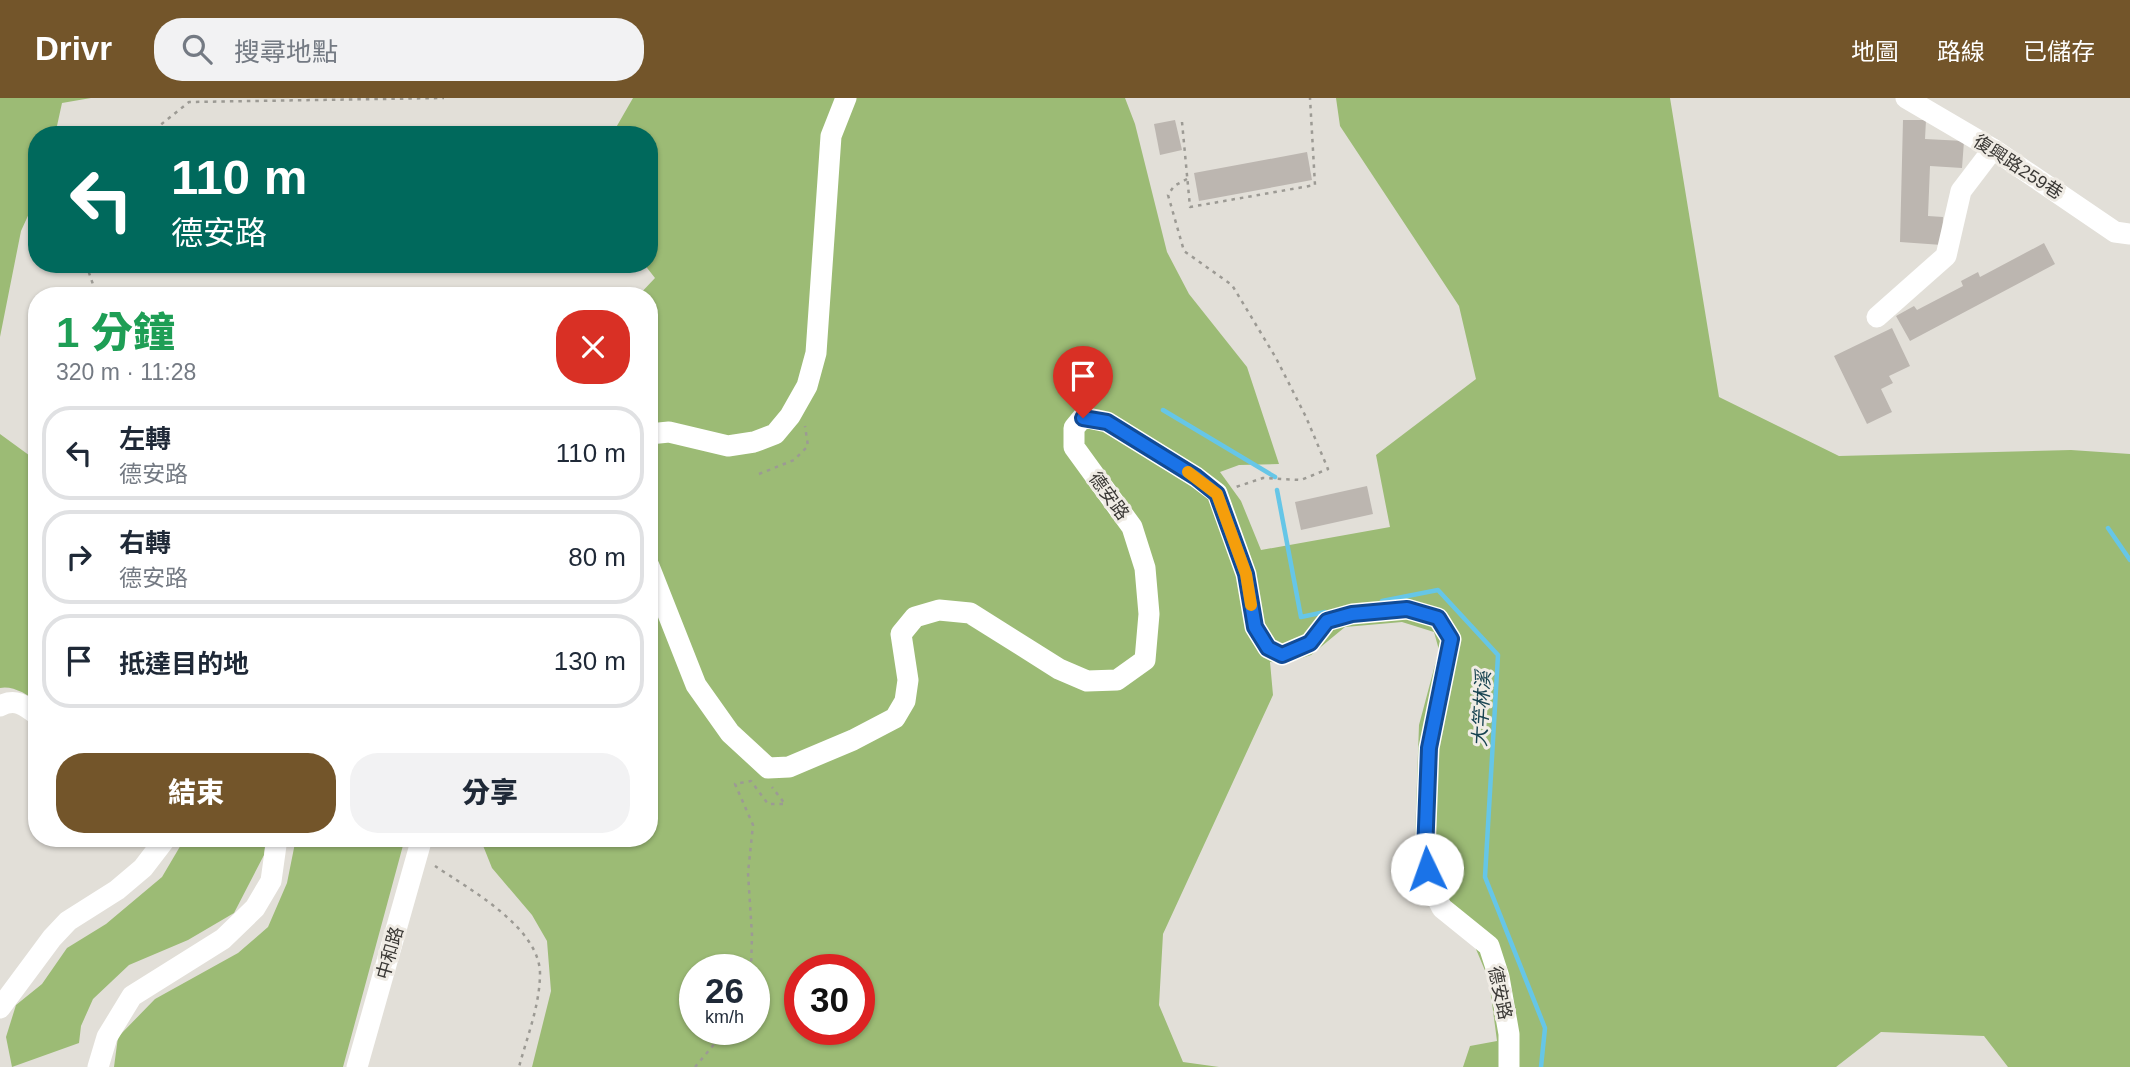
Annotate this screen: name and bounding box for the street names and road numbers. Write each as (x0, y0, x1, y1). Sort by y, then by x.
street label: 復興路259巷 (1970, 131, 2066, 203)
street label: 德安路 (1085, 468, 1133, 524)
street label: 中和路 (373, 924, 407, 982)
street label: 德安路 (1485, 965, 1515, 1021)

